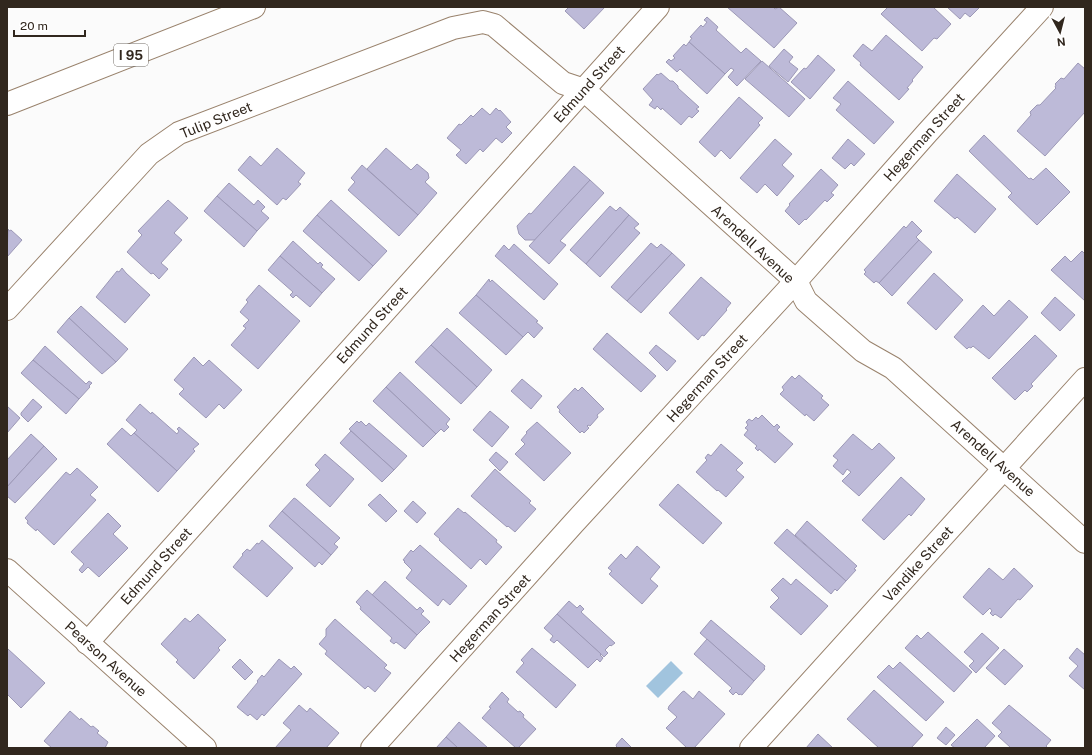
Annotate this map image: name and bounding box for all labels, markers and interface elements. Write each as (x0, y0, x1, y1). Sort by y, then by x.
scale bar (14, 12, 85, 38)
north arrow (1040, 12, 1080, 52)
text: 20 m (20, 19, 48, 33)
text: N (1056, 35, 1066, 48)
street label: Edmund Street (550, 42, 628, 126)
road number: I 95 (114, 44, 148, 66)
street label: Hegerman Street (880, 90, 968, 184)
street label: Tulip Street (178, 98, 254, 142)
street label: Arendell Avenue (708, 202, 798, 287)
street label: Edmund Street (333, 283, 411, 367)
street label: Hegerman Street (663, 331, 751, 425)
street label: Arendell Avenue (948, 416, 1038, 500)
street label: Vandike Street (880, 523, 956, 605)
street label: Edmund Street (117, 524, 195, 608)
street label: Hegerman Street (446, 571, 534, 665)
street label: Pearson Avenue (62, 618, 150, 700)

